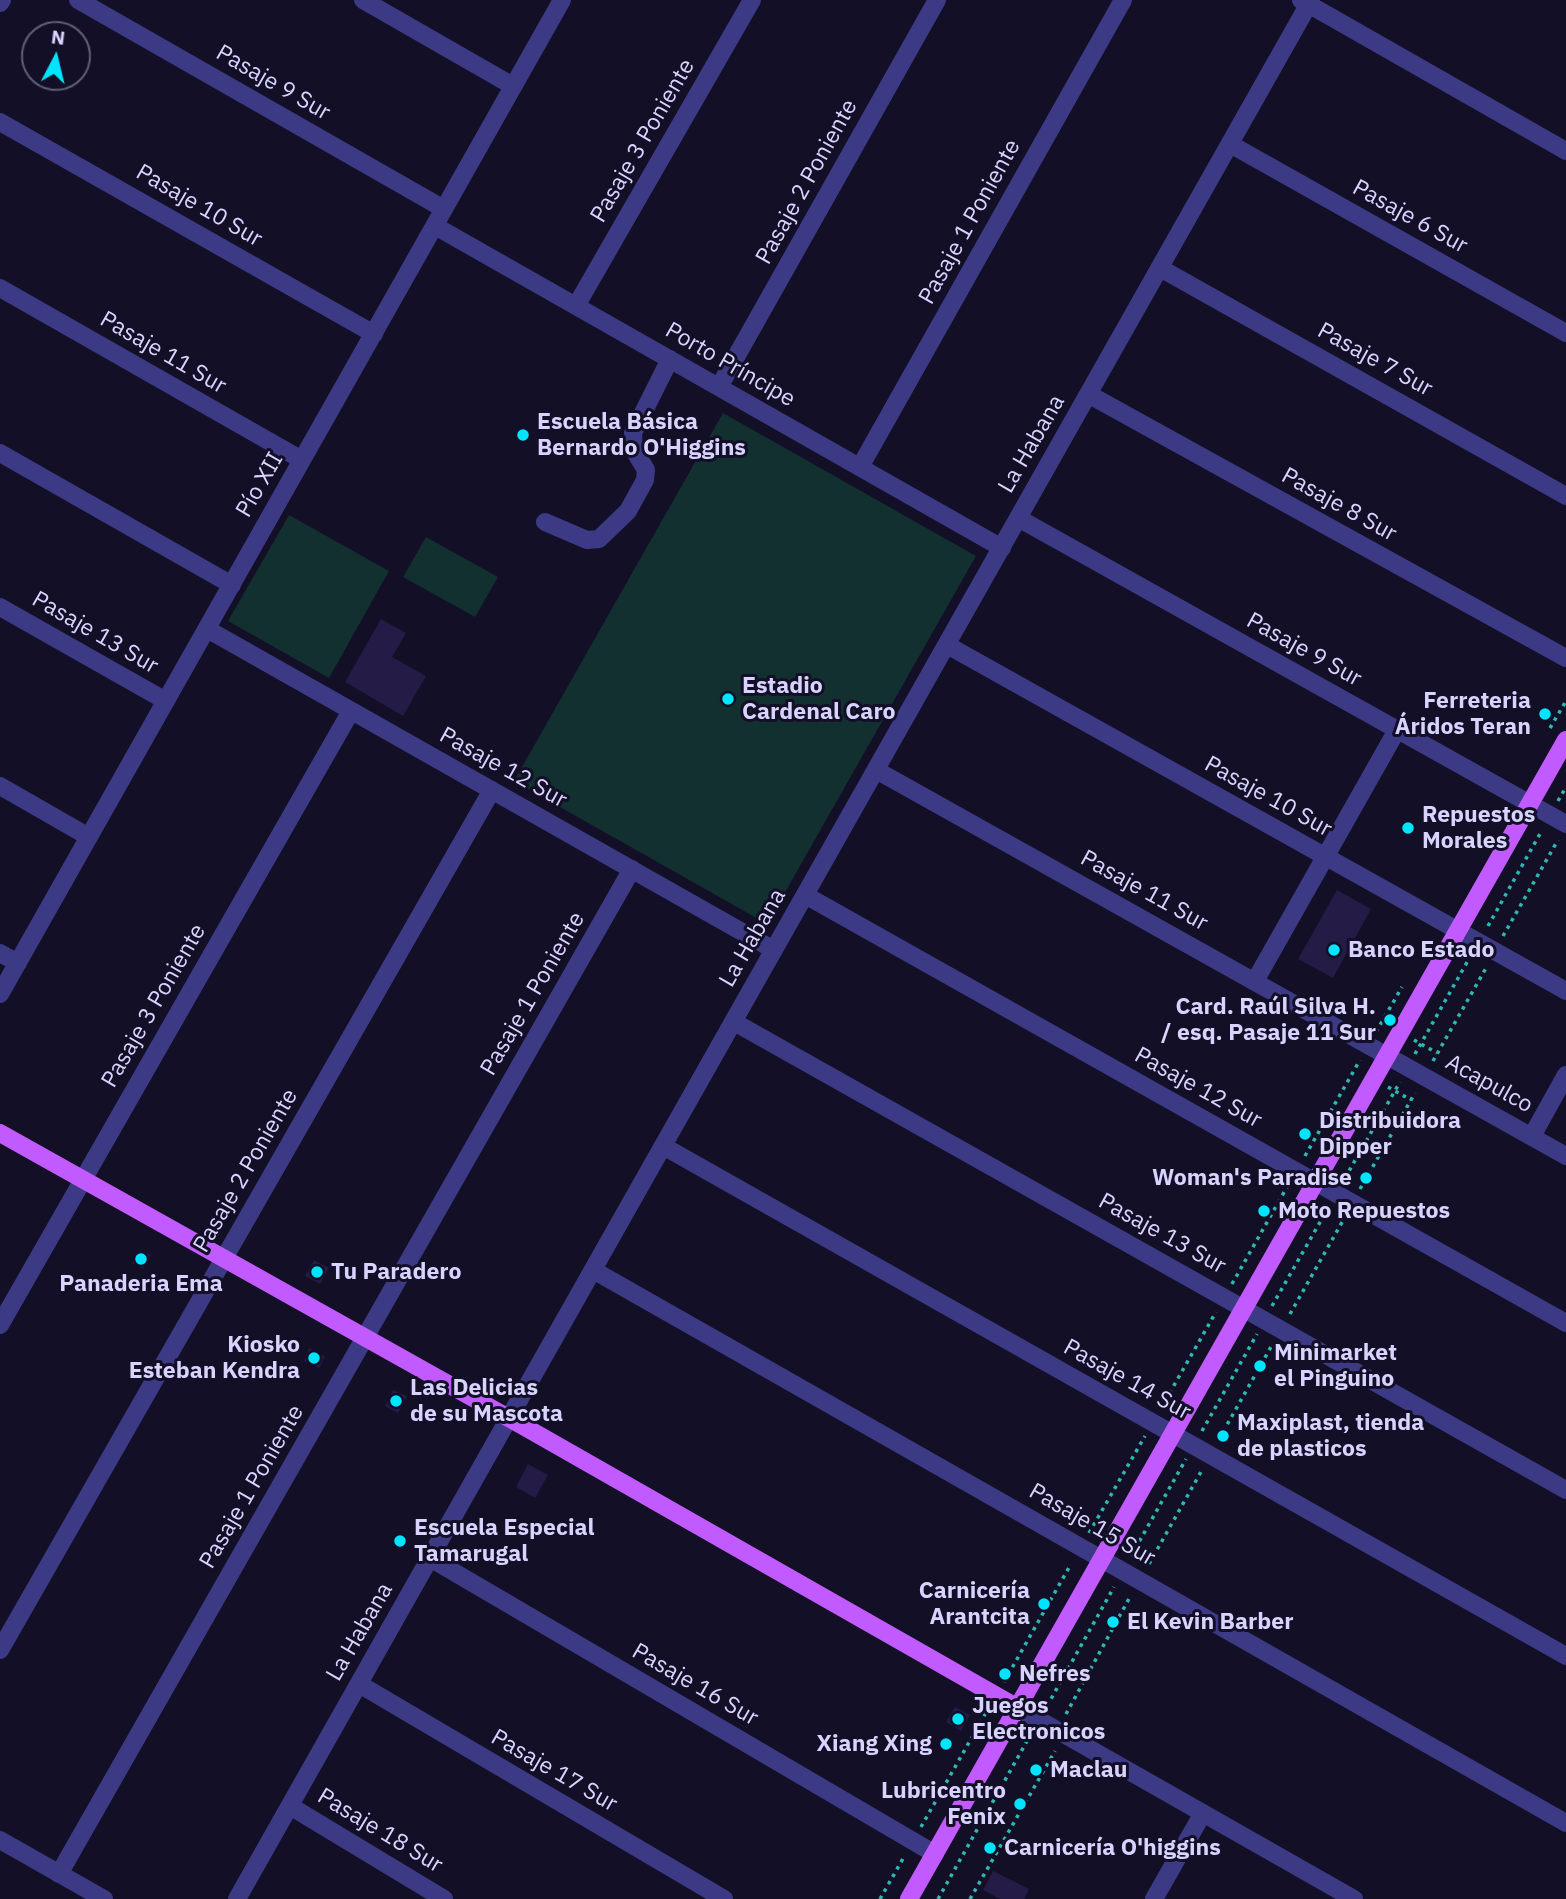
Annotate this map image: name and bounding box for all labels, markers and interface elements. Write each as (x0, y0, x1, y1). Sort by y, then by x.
north arrow (21, 21, 91, 91)
text: N (50, 24, 67, 50)
street label: Pasaje 9 Sur (211, 39, 335, 127)
street label: Pasaje 3 Poniente (585, 54, 701, 228)
street label: Pasaje 2 Poniente (750, 95, 864, 269)
street label: Pasaje 1 Poniente (913, 135, 1027, 309)
street label: Pasaje 10 Sur (131, 159, 267, 253)
street label: Pasaje 6 Sur (1348, 174, 1472, 260)
street label: Pasaje 11 Sur (95, 306, 231, 400)
street label: Porto Príncipe (660, 317, 800, 413)
street label: Pasaje 7 Sur (1313, 317, 1437, 403)
street label: La Habana (993, 390, 1071, 498)
place label: Escuela Básica Bernardo O'Higgins (537, 408, 746, 462)
marker: Escuela Básica Bernardo O'Higgins (515, 427, 531, 443)
street label: Pío XII (230, 448, 290, 522)
street label: Pasaje 8 Sur (1277, 462, 1401, 548)
street label: Pasaje 13 Sur (27, 586, 163, 680)
street label: Pasaje 9 Sur (1242, 607, 1366, 693)
place label: Estadio Cardenal Caro (742, 672, 896, 726)
place label: Ferreteria Áridos Teran (1395, 687, 1531, 741)
marker: Estadio Cardenal Caro (720, 691, 736, 707)
marker: Ferreteria Áridos Teran (1537, 706, 1553, 722)
street label: Pasaje 12 Sur (435, 722, 571, 814)
street label: Pasaje 10 Sur (1200, 751, 1336, 843)
place label: Repuestos Morales (1422, 801, 1535, 855)
marker: Repuestos Morales (1400, 820, 1416, 836)
street label: Pasaje 11 Sur (1076, 845, 1212, 937)
street label: La Habana (714, 884, 792, 992)
street label: Pasaje 1 Poniente (475, 907, 591, 1081)
street label: Pasaje 3 Poniente (96, 919, 212, 1093)
place label: Banco Estado (1348, 936, 1495, 964)
marker: Banco Estado (1326, 942, 1342, 958)
place label: Card. Raúl Silva H. / esq. Pasaje 11 Sur (1161, 993, 1376, 1047)
marker: Card. Raúl Silva H. / esq. Pasaje 11 Sur (1382, 1012, 1398, 1028)
street label: Pasaje 12 Sur (1130, 1042, 1266, 1134)
street label: Acapulco (1441, 1049, 1537, 1119)
street label: Pasaje 2 Poniente (188, 1084, 304, 1258)
place label: Distribuidora Dipper (1319, 1107, 1461, 1161)
marker: Distribuidora Dipper (1297, 1126, 1313, 1142)
place label: Woman's Paradise (1152, 1164, 1352, 1192)
marker: Woman's Paradise (1358, 1170, 1374, 1186)
street label: Pasaje 13 Sur (1094, 1188, 1230, 1280)
place label: Moto Repuestos (1278, 1197, 1450, 1225)
marker: Moto Repuestos (1256, 1203, 1272, 1219)
marker: Panaderia Ema (133, 1251, 149, 1267)
place label: Tu Paradero (331, 1258, 461, 1286)
marker: Tu Paradero (309, 1264, 325, 1280)
place label: Panaderia Ema (59, 1270, 223, 1298)
place label: Kiosko Esteban Kendra (129, 1331, 300, 1385)
street label: Pasaje 14 Sur (1059, 1334, 1195, 1426)
place label: Minimarket el Pinguino (1274, 1339, 1397, 1393)
marker: Kiosko Esteban Kendra (306, 1350, 322, 1366)
marker: Minimarket el Pinguino (1252, 1358, 1268, 1374)
place label: Las Delicias de su Mascota (410, 1374, 563, 1428)
marker: Las Delicias de su Mascota (388, 1393, 404, 1409)
street label: Pasaje 1 Poniente (194, 1400, 310, 1574)
place label: Maxiplast, tienda de plasticos (1237, 1409, 1424, 1463)
marker: Maxiplast, tienda de plasticos (1215, 1428, 1231, 1444)
street label: Pasaje 15 Sur (1024, 1478, 1160, 1572)
place label: Escuela Especial Tamarugal (414, 1514, 595, 1568)
marker: Escuela Especial Tamarugal (392, 1533, 408, 1549)
place label: Carnicería Arantcita (919, 1577, 1030, 1631)
street label: La Habana (321, 1578, 399, 1686)
marker: Carnicería Arantcita (1036, 1596, 1052, 1612)
place label: El Kevin Barber (1127, 1608, 1293, 1636)
marker: El Kevin Barber (1105, 1614, 1121, 1630)
street label: Pasaje 16 Sur (627, 1638, 763, 1732)
place label: Nefres (1019, 1660, 1091, 1688)
marker: Nefres (997, 1666, 1013, 1682)
place label: Juegos Electronicos (972, 1692, 1105, 1746)
marker: Juegos Electronicos (950, 1711, 966, 1727)
street label: Pasaje 17 Sur (486, 1724, 622, 1818)
place label: Xiang Xing (817, 1730, 932, 1758)
marker: Xiang Xing (938, 1736, 954, 1752)
place label: Maclau (1050, 1756, 1128, 1784)
marker: Maclau (1028, 1762, 1044, 1778)
place label: Lubricentro Fenix (881, 1777, 1006, 1831)
street label: Pasaje 18 Sur (312, 1783, 448, 1879)
marker: Lubricentro Fenix (1012, 1796, 1028, 1812)
place label: Carnicería O'higgins (1004, 1834, 1221, 1862)
marker: Carnicería O'higgins (982, 1840, 998, 1856)

